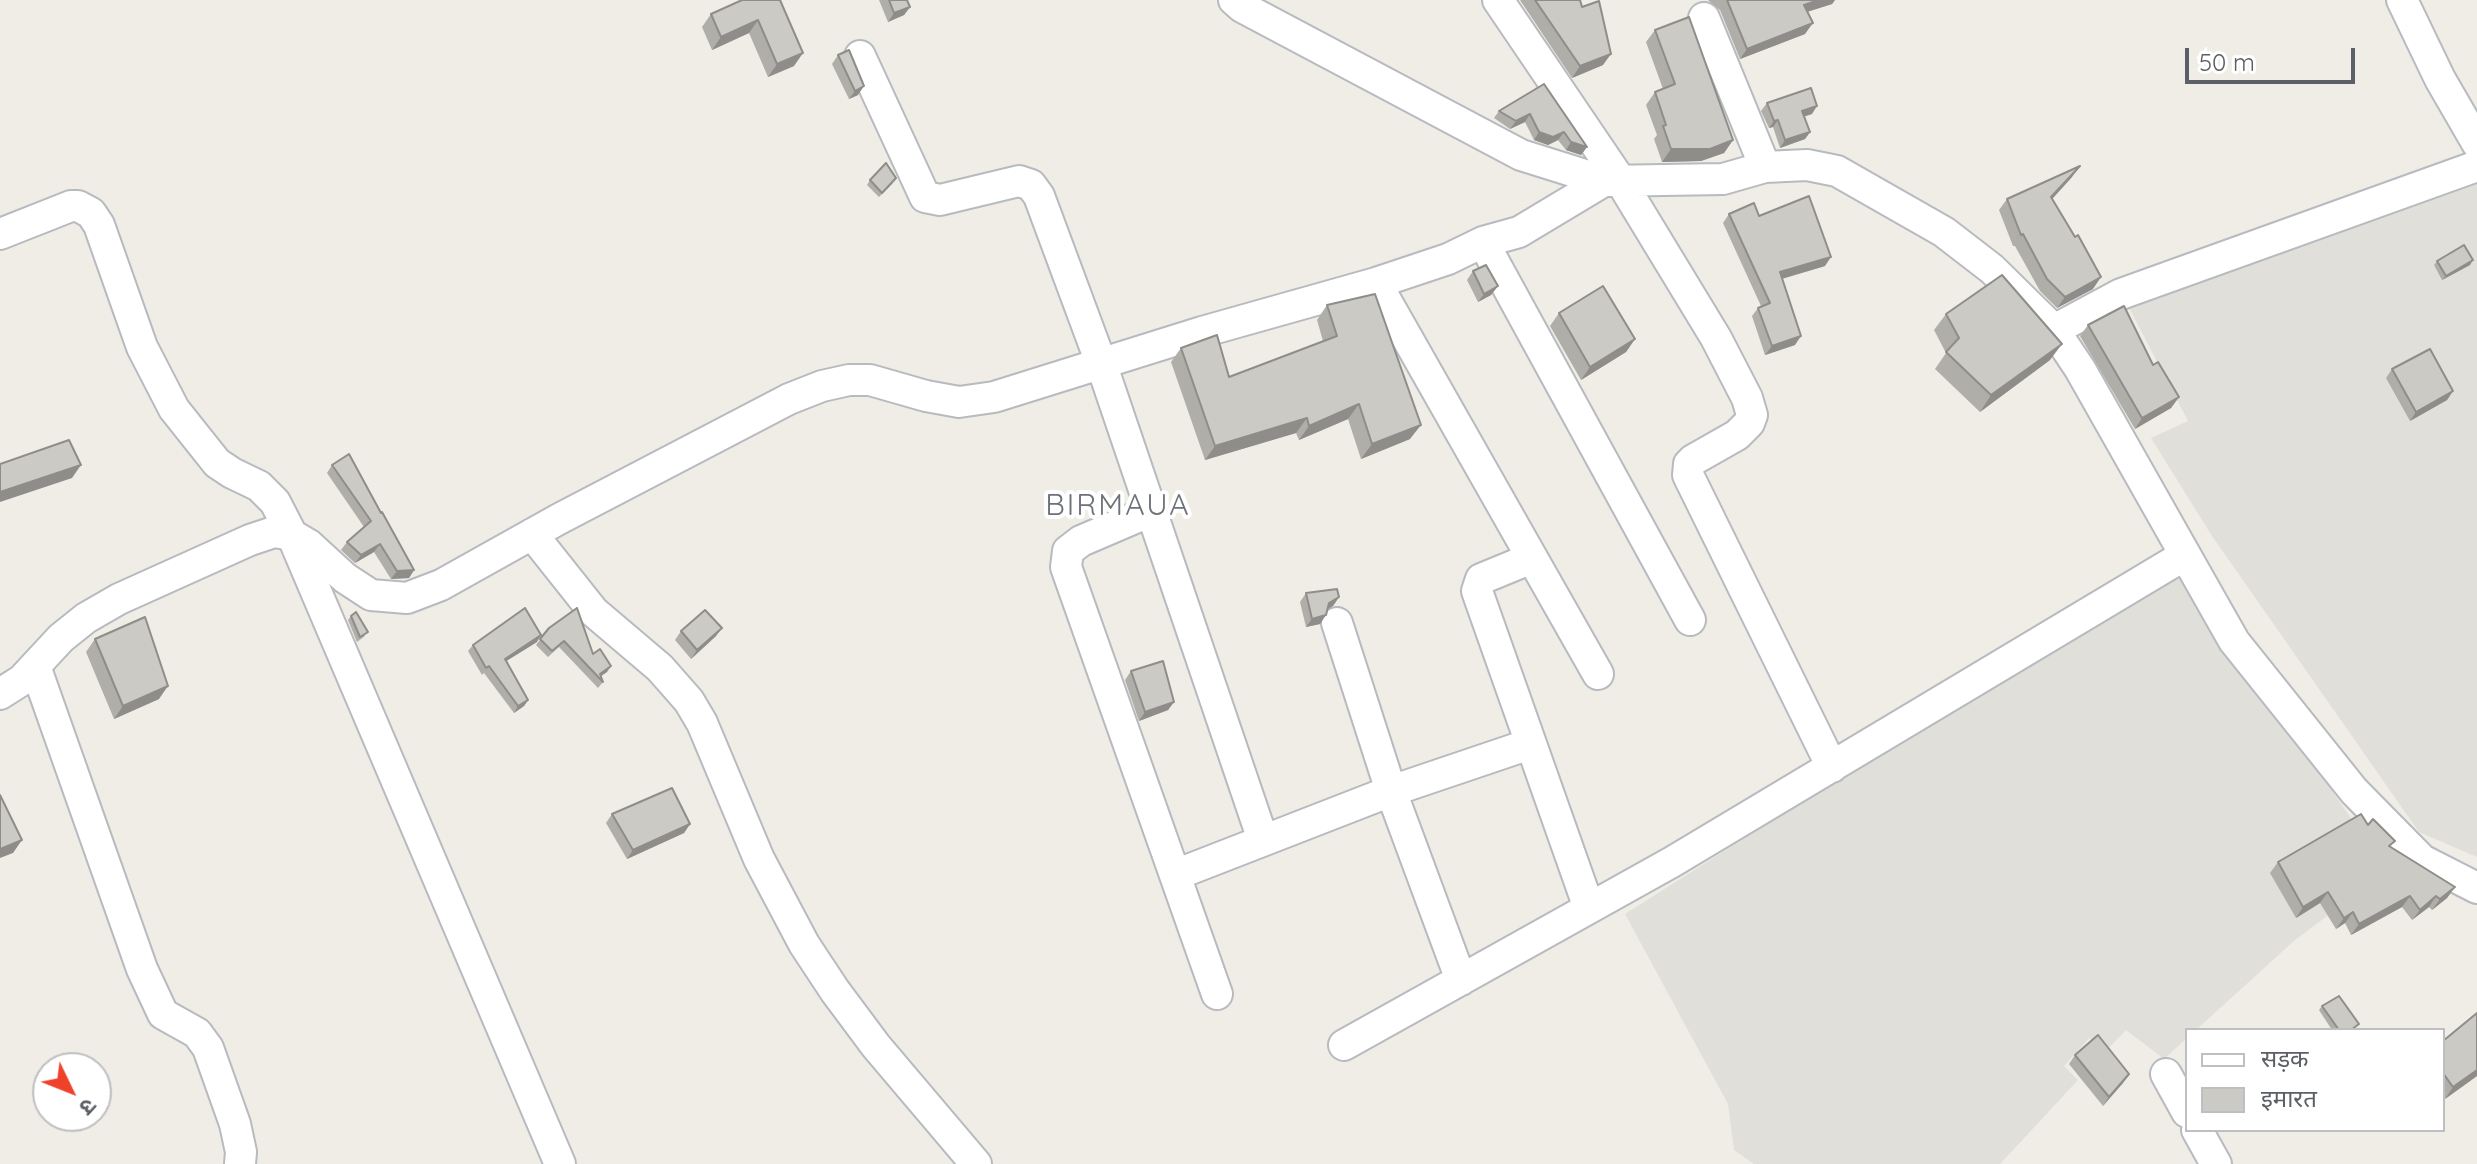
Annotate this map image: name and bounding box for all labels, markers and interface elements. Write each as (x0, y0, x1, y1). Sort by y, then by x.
scale bar (2189, 32, 2359, 82)
text: 50 m (2199, 47, 2255, 77)
district label: BIRMAUA (1045, 488, 1191, 524)
legend (2185, 1028, 2445, 1132)
text: सड़क (2261, 1043, 2309, 1073)
north arrow (32, 1052, 112, 1132)
text: इमारत (2261, 1083, 2317, 1113)
text: उ (73, 1093, 103, 1121)

